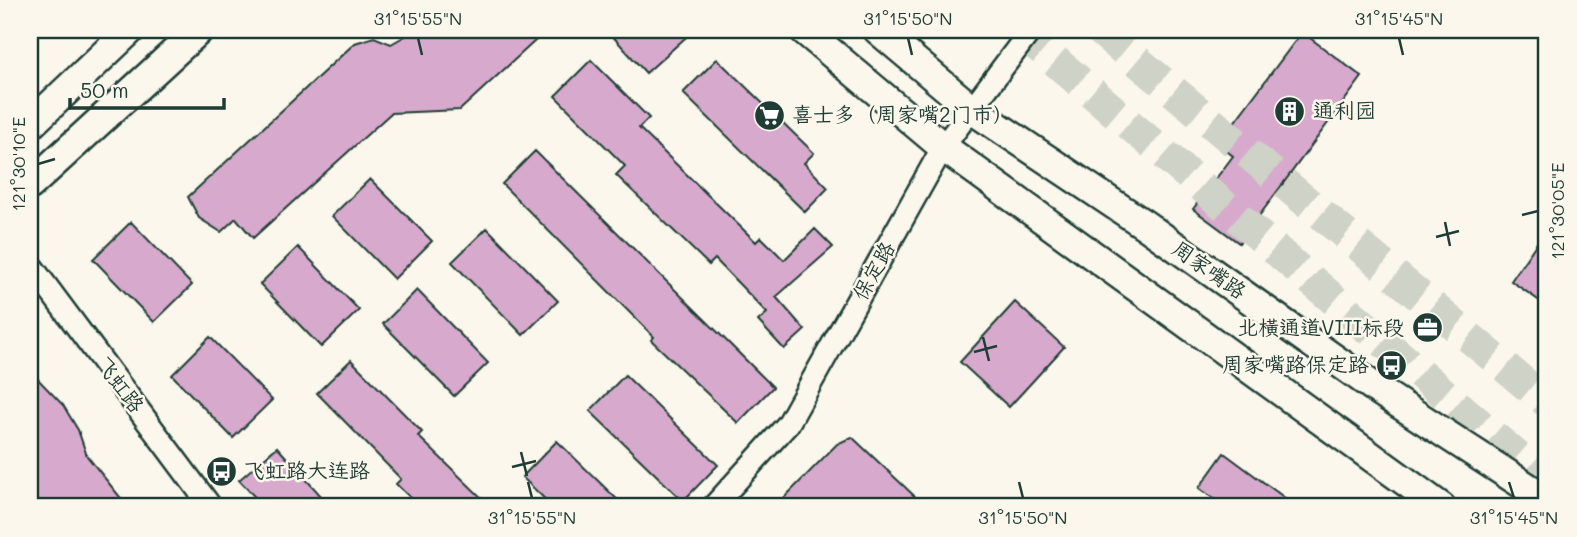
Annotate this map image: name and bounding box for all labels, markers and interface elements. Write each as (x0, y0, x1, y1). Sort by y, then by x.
text: 31°15'55"N (374, 6, 462, 30)
text: 31°15'50"N (863, 6, 953, 30)
text: 31°15'45"N (1355, 6, 1443, 30)
scale bar (70, 66, 224, 110)
text: 50 m (80, 76, 129, 103)
building icon: 通利园 (1273, 94, 1307, 128)
place label: 通利园 (1313, 96, 1376, 123)
supermarket icon: 喜士多（周家嘴2门市） (752, 98, 786, 132)
place label: 喜士多（周家嘴2门市） (792, 100, 1014, 127)
text: 121°30'10"E (6, 117, 30, 211)
text: 121°30'05"E (1545, 163, 1569, 259)
street label: 周家嘴路 (1168, 234, 1252, 304)
street label: 保定路 (846, 236, 900, 304)
office icon: 北横通道VIII标段 (1410, 311, 1444, 345)
place label: 北横通道VIII标段 (1237, 313, 1404, 340)
bus stop icon: 周家嘴路保定路 (1375, 348, 1409, 382)
place label: 周家嘴路保定路 (1222, 350, 1369, 377)
street label: 飞虹路 (91, 351, 151, 417)
bus stop icon: 飞虹路大连路 (204, 454, 238, 488)
place label: 飞虹路大连路 (244, 456, 370, 483)
text: 31°15'55"N (488, 505, 576, 529)
text: 31°15'50"N (978, 505, 1068, 529)
text: 31°15'45"N (1470, 505, 1558, 529)

